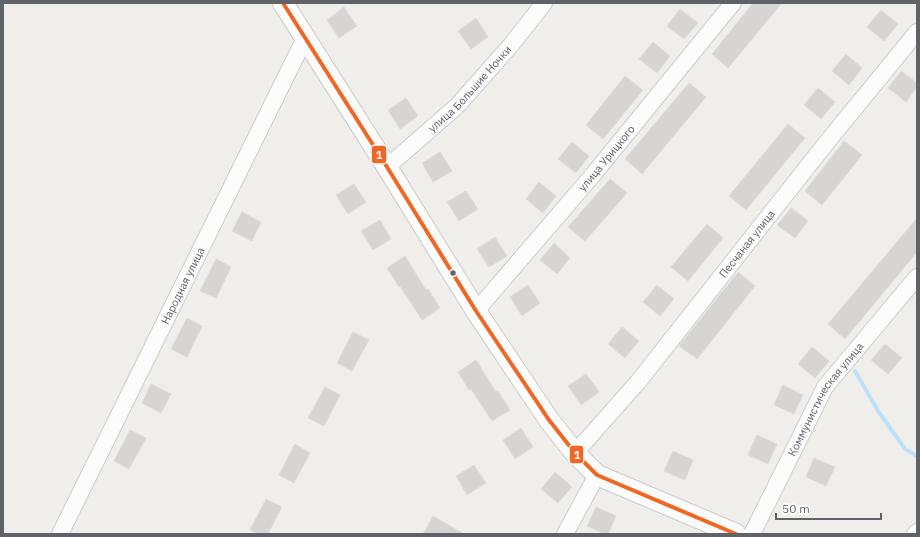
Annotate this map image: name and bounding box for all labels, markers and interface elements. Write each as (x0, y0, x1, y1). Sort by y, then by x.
street label: улица Большие Ночки (425, 43, 514, 135)
street label: улица Урицкого (575, 122, 638, 194)
line badge: 1 (371, 145, 387, 164)
text: 1 (376, 148, 383, 162)
street label: Песчаная улица (716, 207, 778, 280)
street label: Народная улица (158, 245, 208, 326)
unlabelled marker (448, 268, 458, 278)
street label: Коммунистическая улица (785, 339, 866, 459)
line badge: 1 (569, 445, 584, 464)
text: 1 (574, 448, 581, 462)
scale bar (776, 495, 881, 521)
text: 50 m (782, 501, 810, 516)

